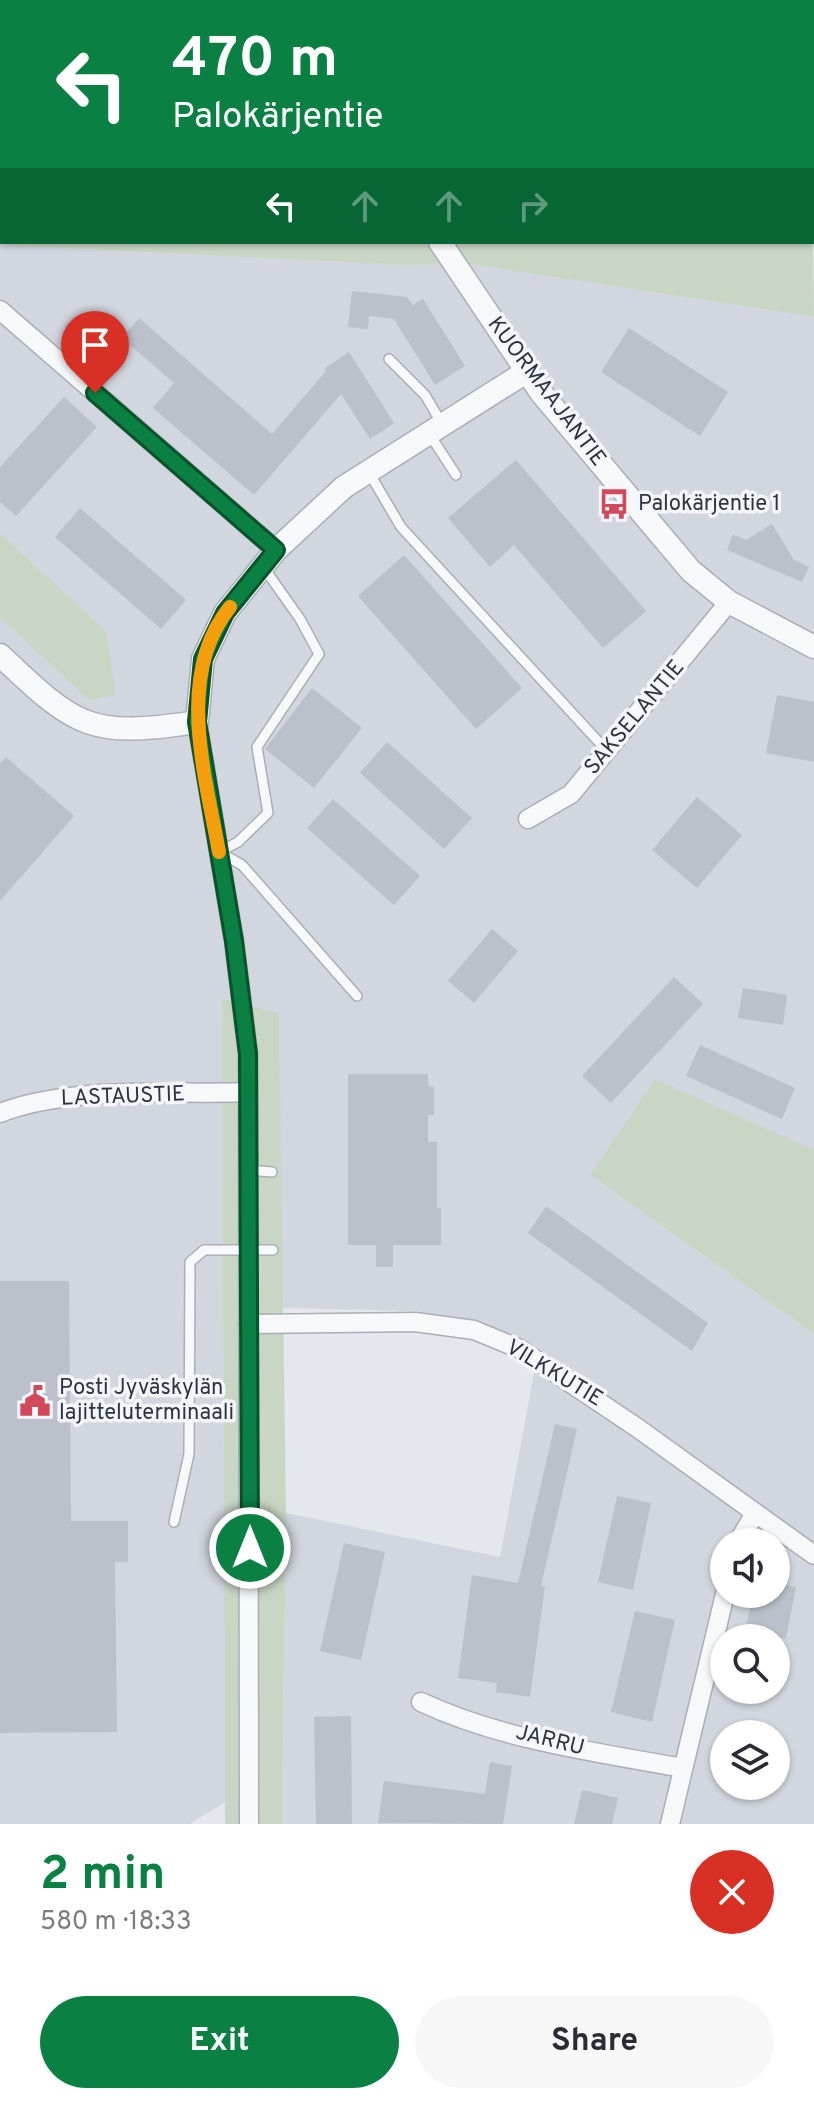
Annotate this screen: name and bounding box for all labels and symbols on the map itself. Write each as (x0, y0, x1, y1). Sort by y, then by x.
pin (61, 311, 129, 393)
street label: KUORMAAJANTIE (481, 312, 611, 472)
bus stop icon: Palokärjentie 1 (597, 487, 631, 521)
place label: Palokärjentie 1 (638, 491, 781, 518)
street label: SAKSELANTIE (579, 655, 691, 781)
street label: LASTAUSTIE (60, 1081, 186, 1113)
street label: VILKKUTIE (501, 1335, 607, 1413)
place label: Posti Jyväskylän lajitteluterminaali (59, 1375, 234, 1427)
public building icon: Posti Jyväskylän lajitteluterminaali (18, 1384, 52, 1418)
position arrow (208, 1506, 292, 1590)
street label: JARRU (513, 1719, 587, 1763)

